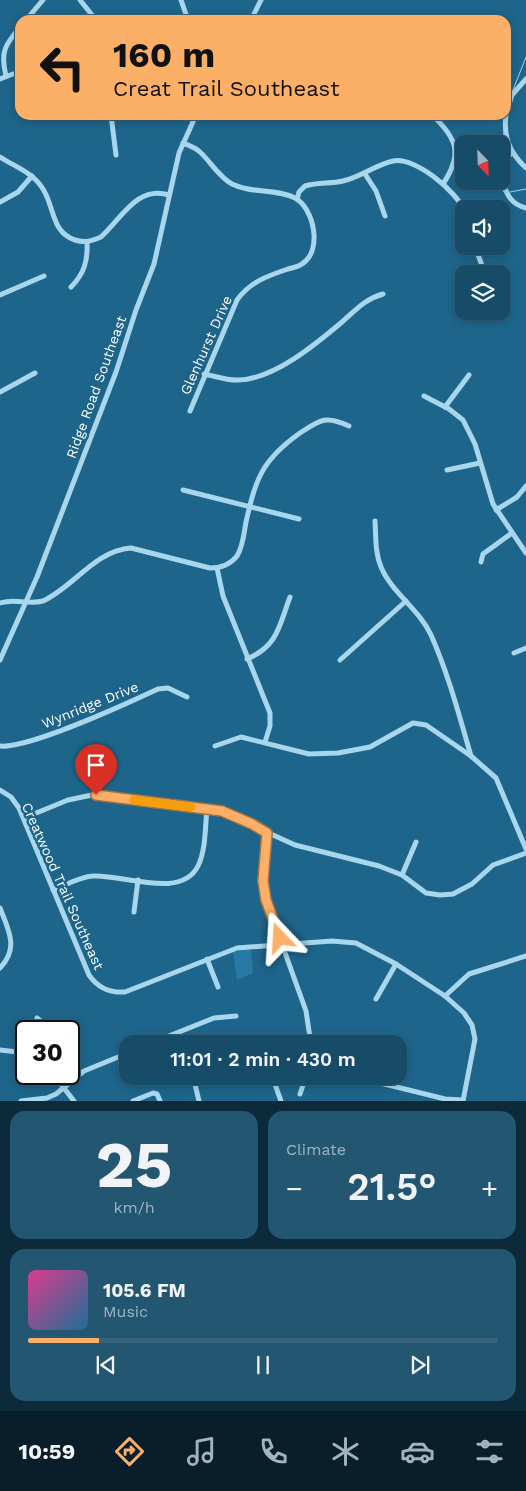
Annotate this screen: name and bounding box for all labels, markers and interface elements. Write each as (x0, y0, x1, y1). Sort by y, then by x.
text: 160 m (113, 34, 215, 76)
icon: left (30, 35, 95, 100)
text: Creat Trail Southeast (113, 76, 339, 101)
north arrow (455, 135, 510, 190)
map controls (455, 135, 510, 320)
button: sound (455, 200, 510, 255)
button: layers (455, 265, 510, 320)
street label: Glenhurst Drive (177, 293, 235, 397)
street label: Ridge Road Southeast (63, 313, 129, 461)
street label: Wynridge Drive (39, 678, 141, 732)
pin (75, 744, 117, 795)
icon: arrive (82, 751, 110, 779)
street label: Creatwood Trail Southeast (19, 800, 107, 972)
position arrow (253, 911, 305, 963)
speed limit sign: 30 (15, 1020, 80, 1085)
text: 11:01 · 2 min · 430 m (170, 1048, 356, 1071)
text: 25 (96, 1127, 172, 1203)
text: Climate (286, 1140, 346, 1159)
text: 21.5° (347, 1165, 437, 1209)
text: − (286, 1172, 303, 1205)
text: + (481, 1172, 498, 1205)
text: km/h (113, 1198, 155, 1217)
text: 105.6 FM (103, 1279, 186, 1302)
text: Music (103, 1302, 148, 1321)
icon: previous (92, 1351, 120, 1379)
icon: pause (249, 1351, 277, 1379)
icon: next (406, 1351, 434, 1379)
icon: directions (112, 1434, 147, 1469)
icon: music (184, 1434, 219, 1469)
icon: phone (256, 1434, 291, 1469)
icon: climate (328, 1434, 363, 1469)
icon: car (400, 1434, 435, 1469)
icon: filters (472, 1434, 507, 1469)
text: 10:59 (19, 1439, 75, 1464)

